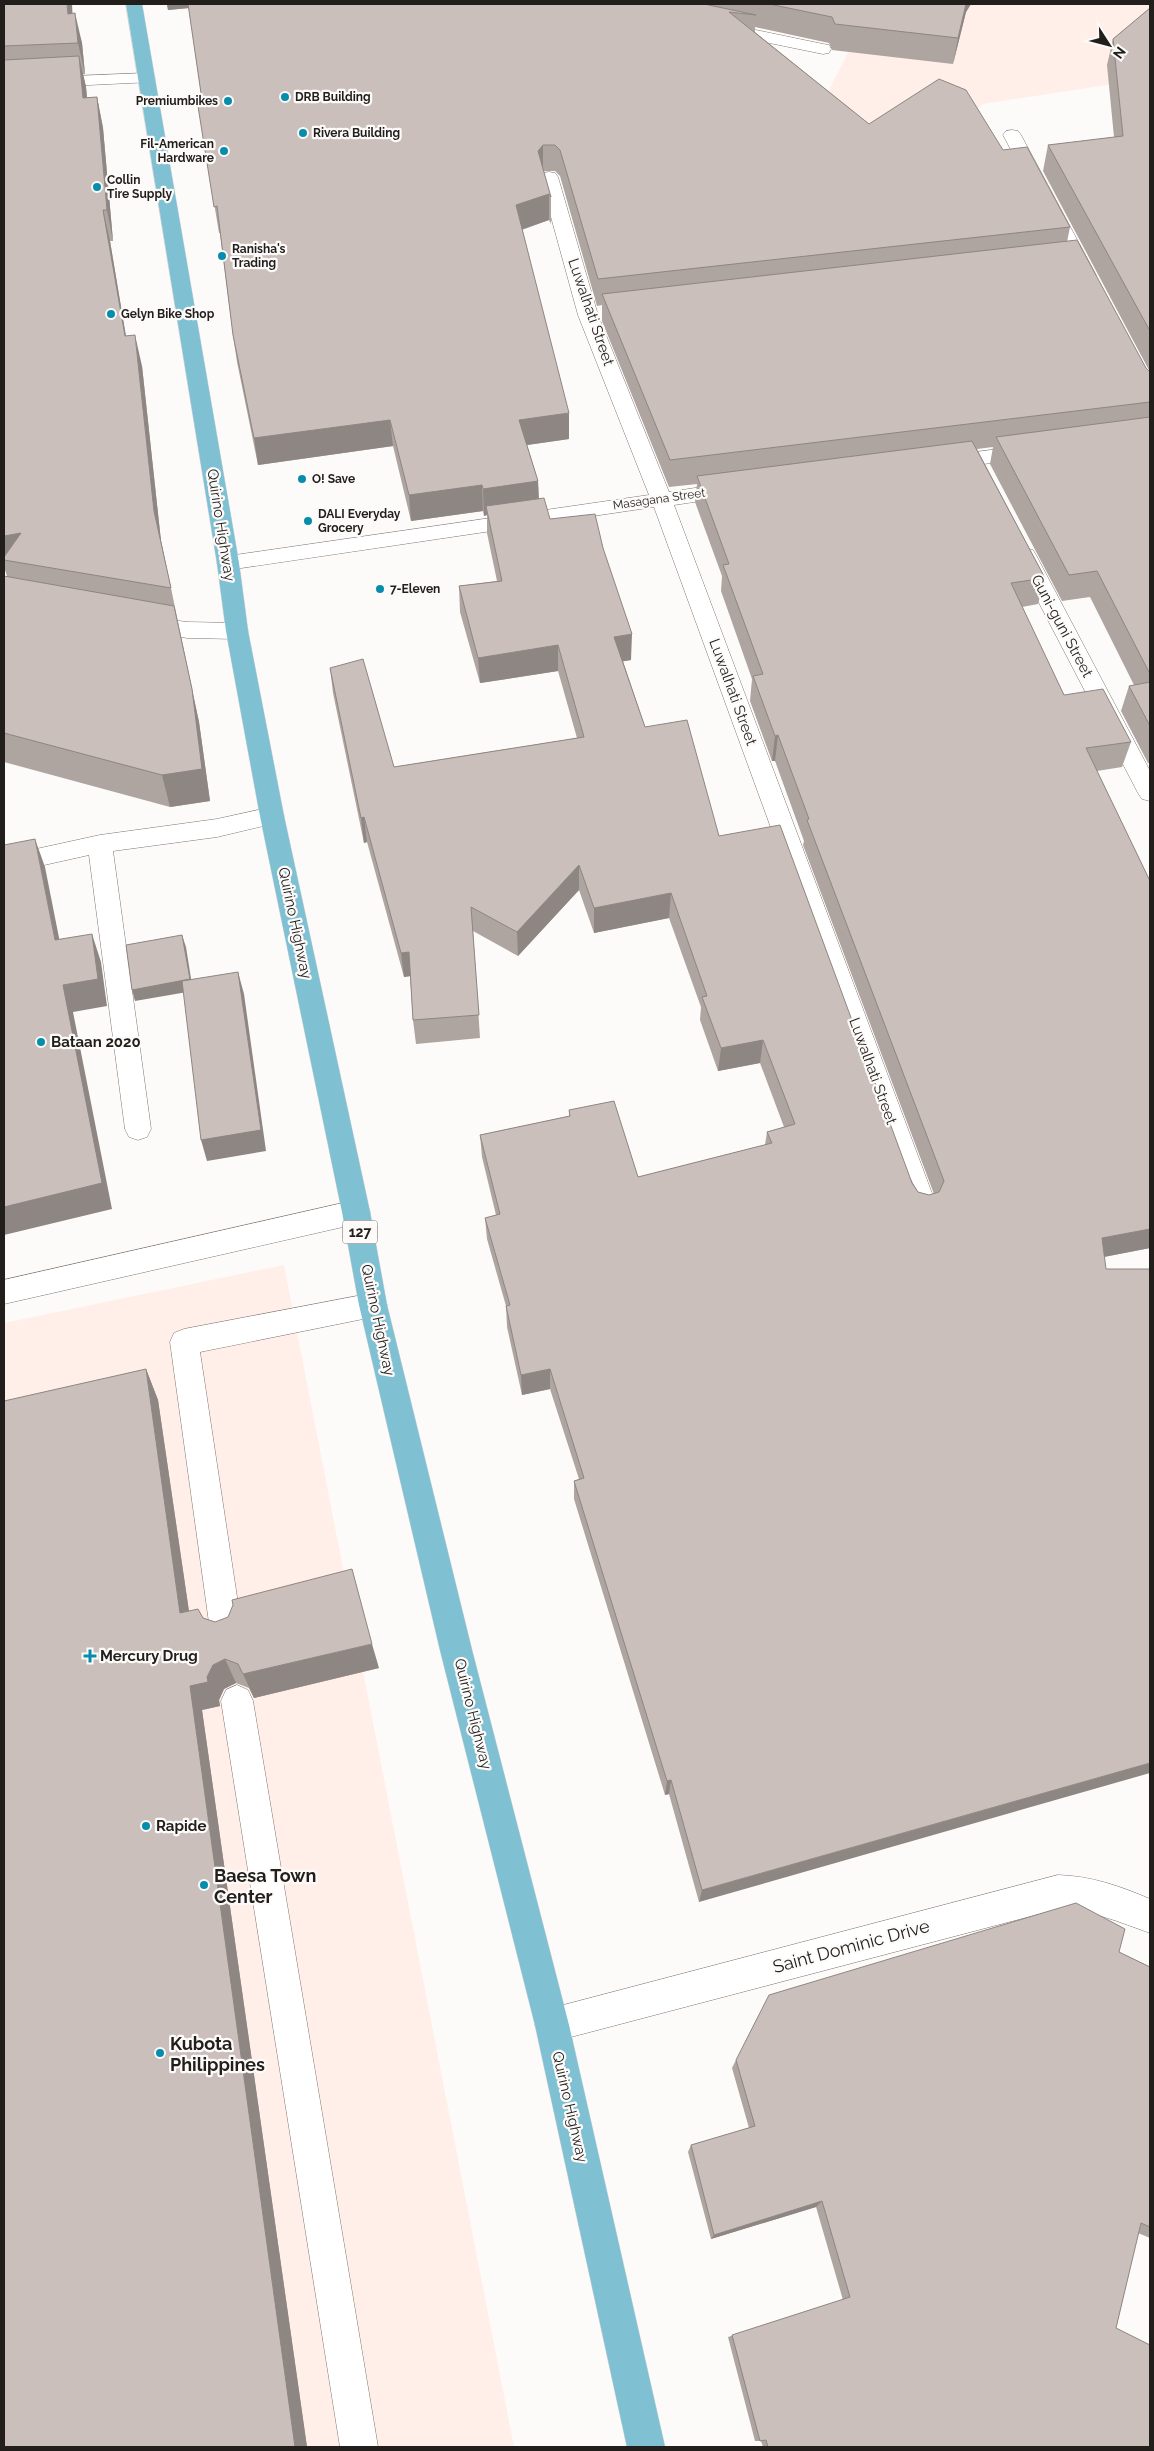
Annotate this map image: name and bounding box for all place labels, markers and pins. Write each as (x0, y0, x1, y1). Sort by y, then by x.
place label: DRB Building (295, 90, 371, 104)
marker: DRB Building (279, 91, 291, 103)
place label: Premiumbikes (136, 94, 218, 108)
marker: Premiumbikes (222, 95, 234, 107)
place label: Rivera Building (313, 126, 400, 140)
marker: Rivera Building (297, 127, 309, 139)
place label: Fil-American Hardware (140, 137, 214, 165)
marker: Fil-American Hardware (218, 145, 230, 157)
place label: Collin Tire Supply (107, 173, 173, 201)
marker: Collin Tire Supply (91, 181, 103, 193)
place label: Ranisha's Trading (232, 242, 286, 270)
marker: Ranisha's Trading (216, 250, 228, 262)
place label: Gelyn Bike Shop (121, 307, 215, 321)
marker: Gelyn Bike Shop (105, 308, 117, 320)
place label: O! Save (312, 472, 355, 486)
marker: O! Save (296, 473, 308, 485)
place label: DALI Everyday Grocery (318, 507, 401, 535)
marker: DALI Everyday Grocery (302, 515, 314, 527)
place label: 7-Eleven (390, 582, 440, 596)
marker: 7-Eleven (374, 583, 386, 595)
place label: Bataan 2020 (51, 1033, 141, 1051)
marker: Bataan 2020 (35, 1036, 47, 1048)
place label: Mercury Drug (100, 1647, 198, 1665)
marker: Mercury Drug (84, 1650, 96, 1662)
place label: Rapide (156, 1817, 206, 1835)
marker: Rapide (140, 1820, 152, 1832)
place label: Baesa Town Center (214, 1865, 316, 1907)
marker: Baesa Town Center (198, 1879, 210, 1891)
place label: Kubota Philippines (170, 2033, 265, 2075)
marker: Kubota Philippines (154, 2047, 166, 2059)

